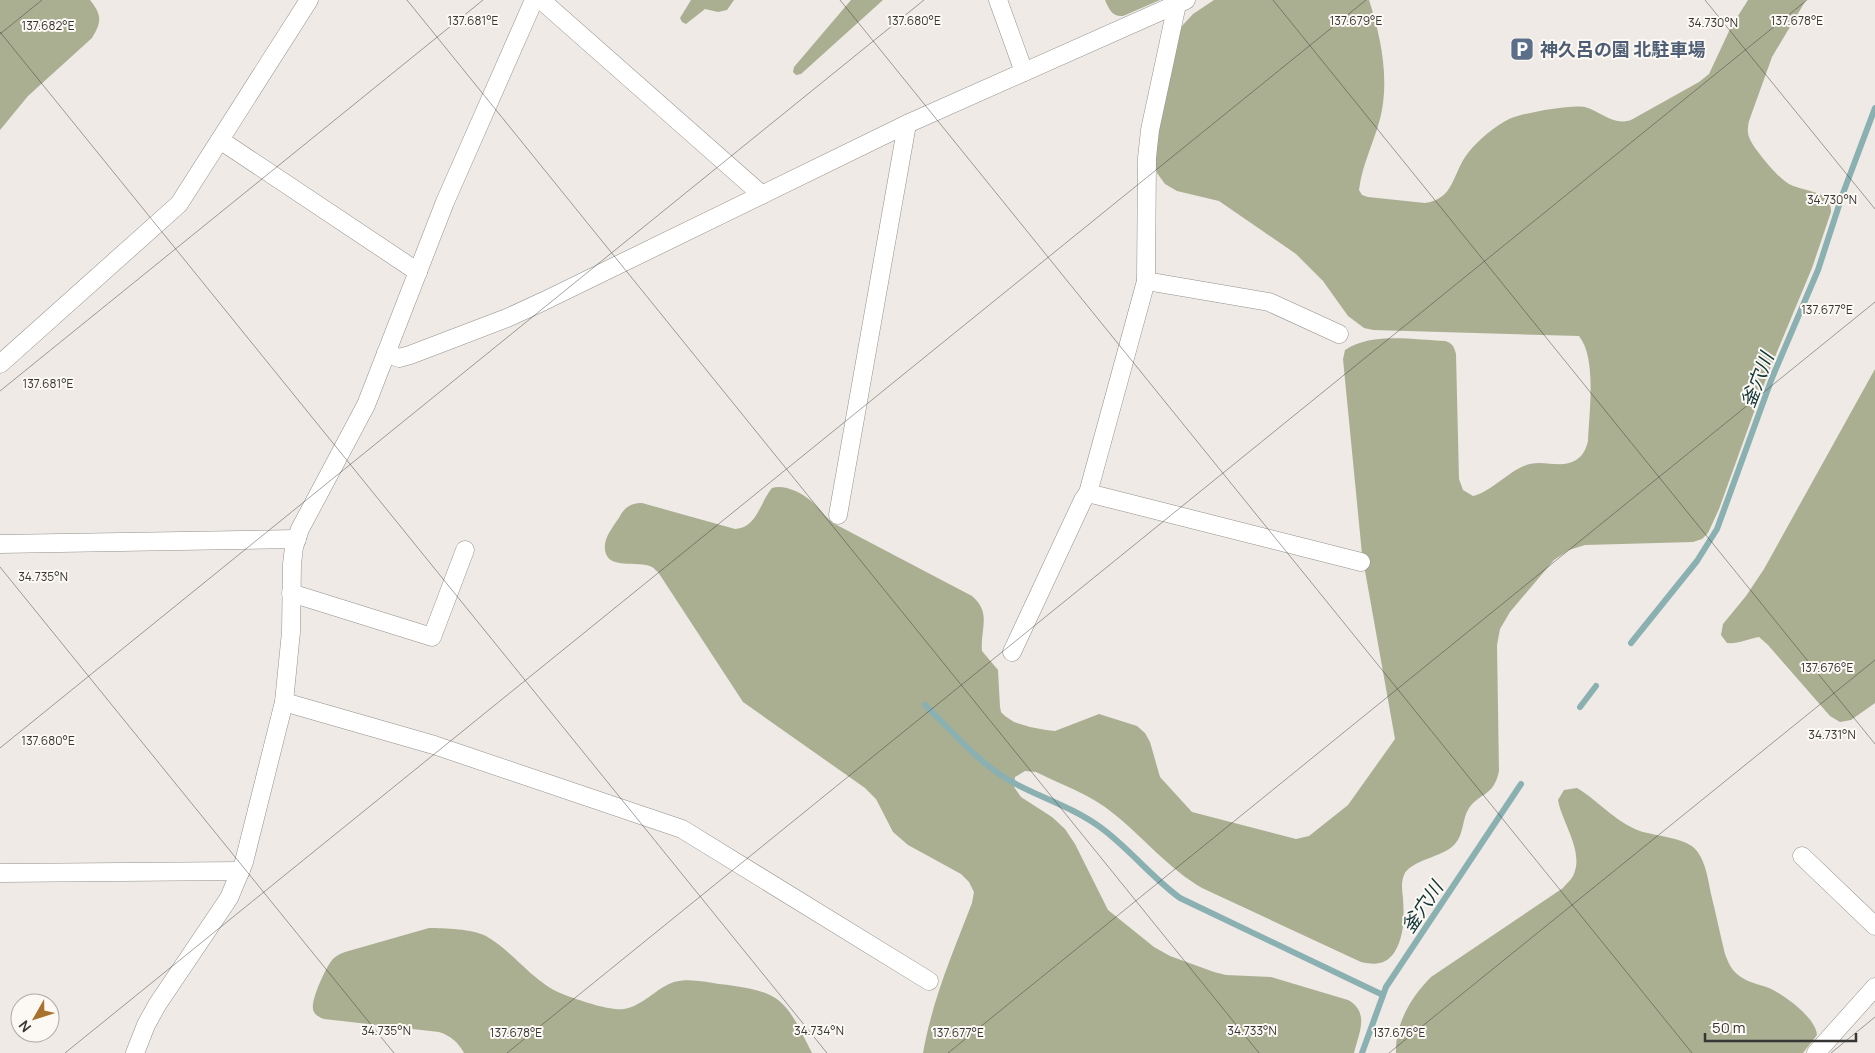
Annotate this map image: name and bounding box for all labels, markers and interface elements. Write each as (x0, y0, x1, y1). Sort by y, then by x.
text: 137.681°E (448, 12, 499, 29)
text: 137.680°E (887, 12, 941, 29)
text: 137.679°E (1330, 12, 1383, 29)
text: 137.678°E (1771, 12, 1823, 29)
text: 34.730°N (1688, 14, 1738, 31)
text: 137.682°E (21, 17, 75, 34)
parking icon: 神久呂の園 北駐車場 (1509, 36, 1535, 62)
place label: 神久呂の園 北駐車場 (1540, 37, 1706, 61)
text: 34.730°N (1807, 191, 1857, 208)
text: 137.677°E (1801, 301, 1853, 318)
water label: 釜穴川 (1735, 347, 1780, 411)
text: 137.681°E (23, 375, 74, 392)
text: 34.735°N (18, 568, 68, 585)
text: 137.676°E (1801, 659, 1854, 676)
text: 34.731°N (1808, 726, 1856, 743)
text: 137.680°E (21, 732, 75, 749)
water label: 釜穴川 (1395, 874, 1450, 938)
north arrow (10, 993, 60, 1043)
scale bar (1705, 1010, 1856, 1042)
text: N (14, 1017, 35, 1036)
text: 50 m (1712, 1017, 1746, 1038)
text: 34.735°N (361, 1022, 411, 1039)
text: 34.734°N (794, 1022, 844, 1039)
text: 34.733°N (1227, 1022, 1277, 1039)
text: 137.678°E (490, 1024, 542, 1041)
text: 137.677°E (932, 1024, 984, 1041)
text: 137.676°E (1373, 1024, 1426, 1041)

